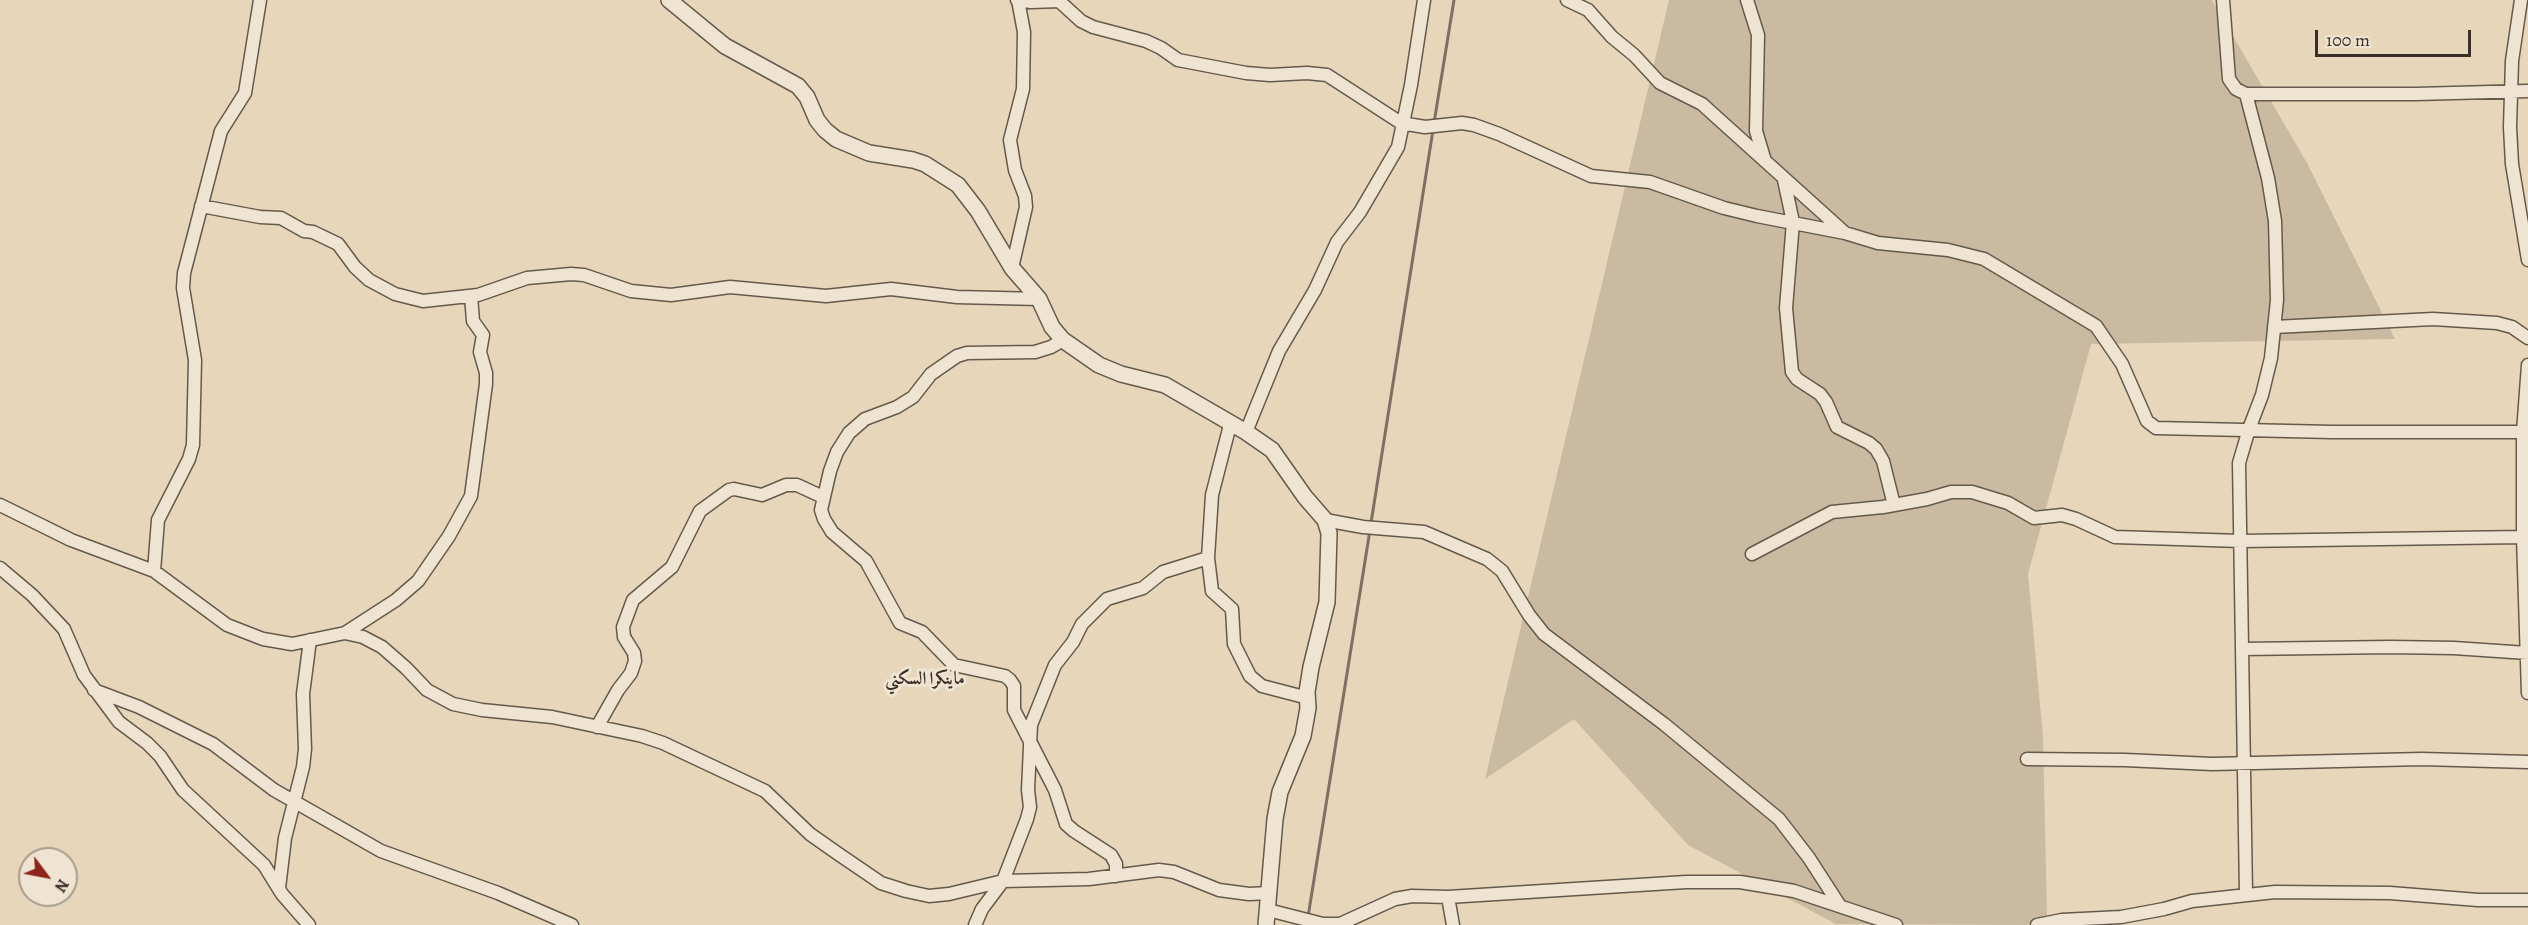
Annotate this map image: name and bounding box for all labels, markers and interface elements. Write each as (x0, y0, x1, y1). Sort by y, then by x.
scale bar (2318, 18, 2474, 56)
text: 100 m (2326, 28, 2370, 52)
district label: ماينكرا السكني (885, 669, 965, 691)
north arrow (18, 847, 78, 907)
text: N (49, 875, 74, 896)

